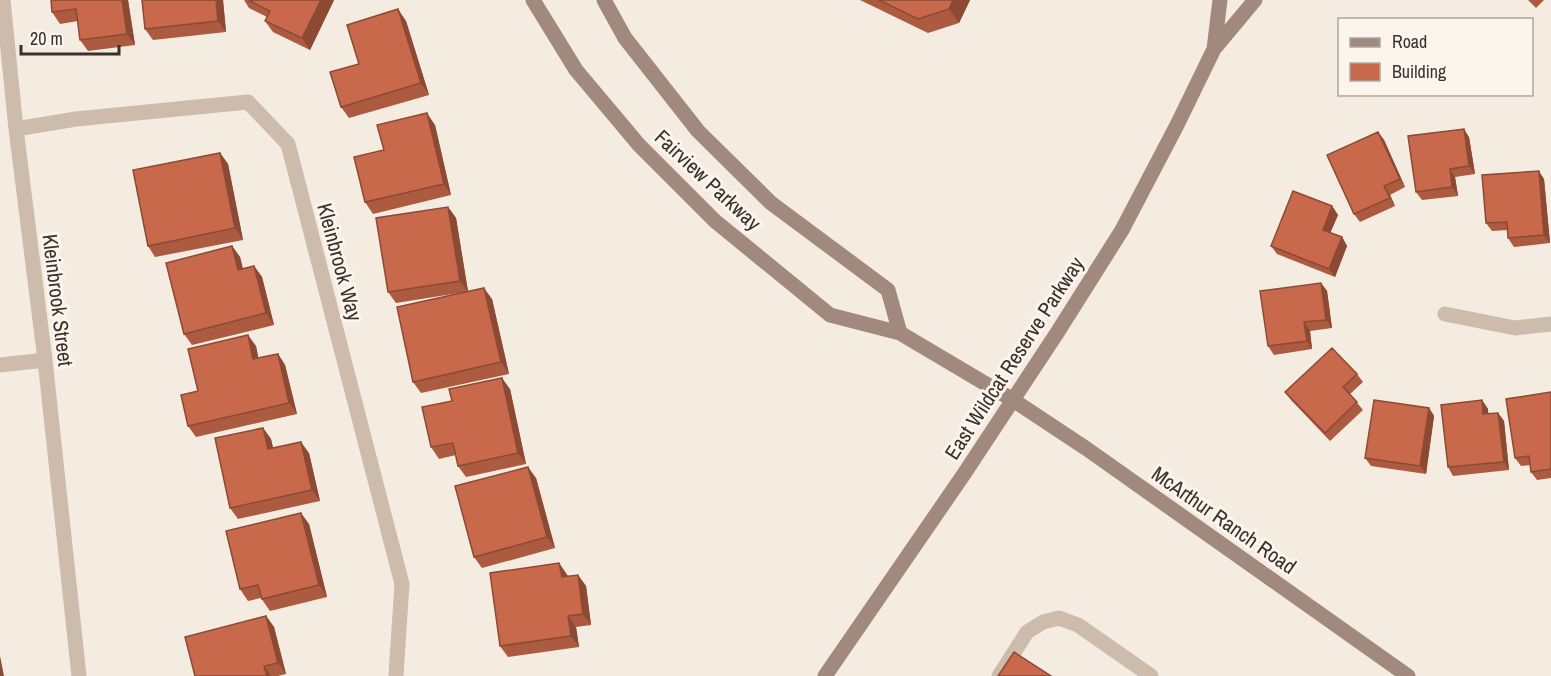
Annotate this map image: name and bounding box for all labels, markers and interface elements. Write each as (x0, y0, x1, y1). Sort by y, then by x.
scale bar (21, 18, 118, 56)
legend (1338, 18, 1533, 96)
text: 20 m (30, 26, 63, 51)
text: Road (1392, 29, 1427, 54)
text: Building (1392, 59, 1447, 84)
street label: Fairview Parkway (648, 123, 768, 237)
street label: Kleinbrook Way (310, 200, 370, 325)
street label: Kleinbrook Street (35, 232, 81, 368)
street label: East Wildcat Reserve Parkway (937, 251, 1091, 465)
street label: McArthur Ranch Road (1146, 459, 1302, 581)

